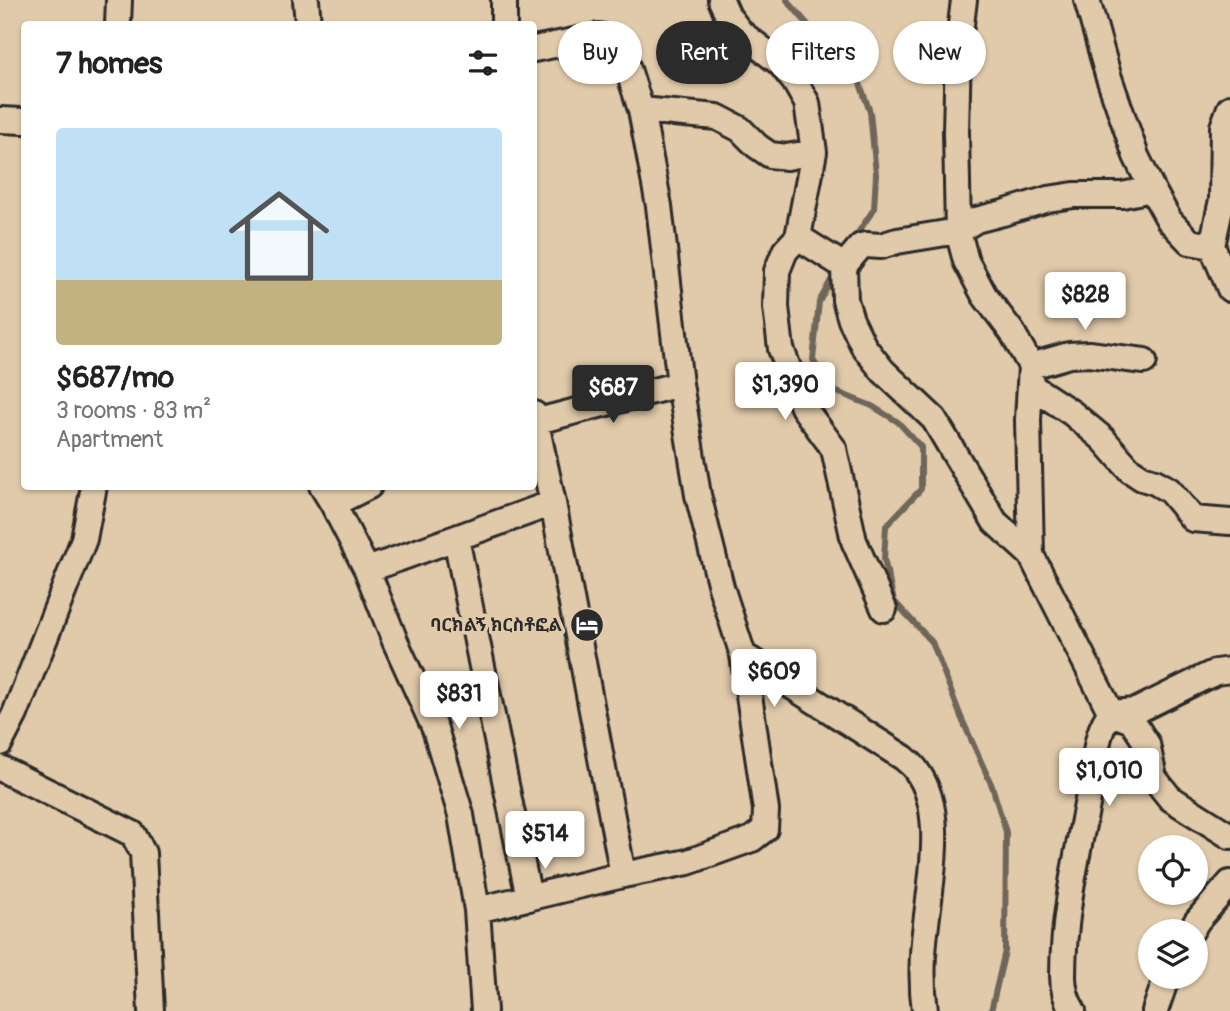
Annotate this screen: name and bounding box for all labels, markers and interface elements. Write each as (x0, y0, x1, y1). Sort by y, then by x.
chip: Buy (558, 21, 642, 84)
chip: Rent (656, 21, 752, 84)
chip: Filters (766, 21, 879, 84)
chip: New (893, 21, 986, 84)
icon: filters (464, 44, 502, 82)
text: 7 homes (56, 45, 163, 82)
icon: home (216, 173, 342, 299)
pin: $828 (1044, 272, 1126, 332)
text: $828 (1061, 280, 1109, 309)
text: $687/mo (56, 359, 174, 396)
pin: $1,390 (728, 362, 842, 422)
pin: $687 (572, 366, 654, 425)
text: $1,390 (751, 370, 819, 399)
text: $687 (588, 373, 638, 402)
text: 3 rooms · 83 m² (56, 396, 211, 425)
text: Apartment (56, 425, 163, 454)
hotel icon: ባርክልኝ ክርስቶፎል (568, 606, 606, 644)
place label: ባርክልኝ ክርስቶፎል (430, 614, 562, 637)
pin: $609 (733, 650, 815, 709)
text: $609 (747, 657, 801, 686)
pin: $831 (418, 672, 500, 731)
text: $831 (436, 679, 482, 708)
pin: $1,010 (1052, 748, 1166, 808)
text: $1,010 (1075, 756, 1143, 785)
pin: $514 (504, 812, 586, 871)
text: $514 (521, 819, 569, 848)
map controls (1138, 835, 1208, 989)
button: locate (1138, 835, 1208, 905)
button: layers (1138, 919, 1208, 989)

